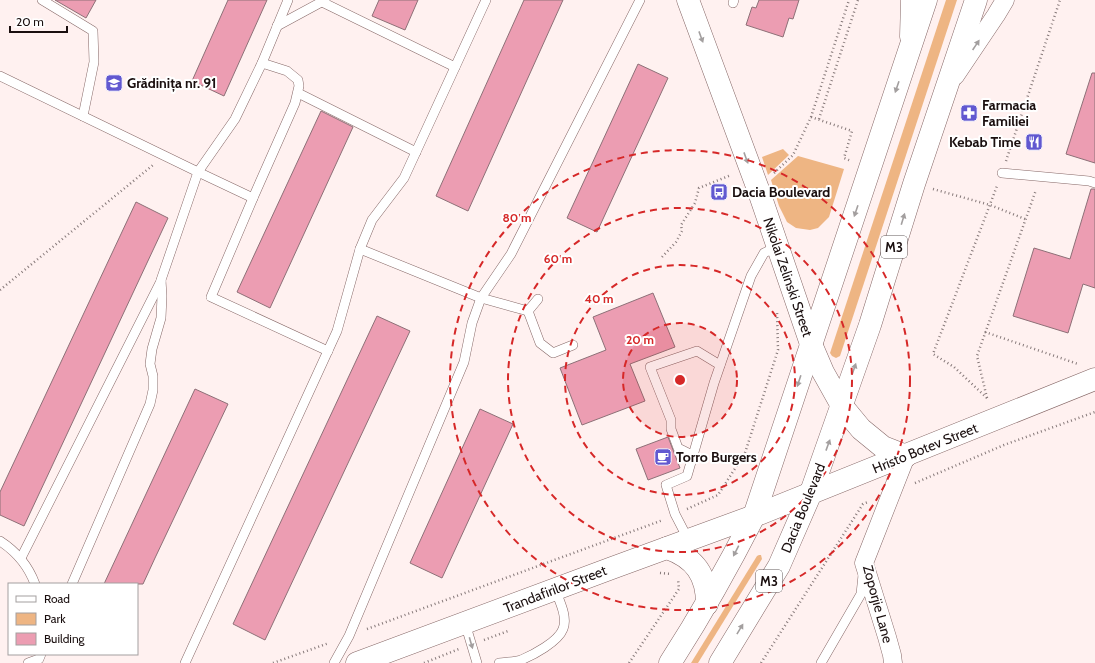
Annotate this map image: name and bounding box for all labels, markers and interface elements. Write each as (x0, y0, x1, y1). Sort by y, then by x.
scale bar (10, 8, 67, 34)
text: 20 m (16, 14, 44, 29)
one-way arrow (699, 31, 705, 43)
one-way arrow (972, 40, 980, 50)
school or university icon: Grădinița nr. 91 (104, 73, 124, 93)
place label: Grădinița nr. 91 (127, 74, 216, 92)
one-way arrow (894, 82, 900, 94)
place label: Farmacia Familiei (982, 96, 1036, 130)
pharmacy icon: Farmacia Familiei (959, 103, 979, 123)
restaurant icon: Kebab Time (1024, 132, 1044, 152)
place label: Kebab Time (949, 133, 1021, 151)
one-way arrow (744, 153, 750, 165)
bus stop icon: Dacia Boulevard (709, 182, 729, 202)
place label: Dacia Boulevard (732, 183, 830, 201)
one-way arrow (852, 205, 858, 217)
text: 80 m (503, 210, 531, 225)
one-way arrow (900, 213, 906, 225)
street label: Nikolai Zelinski Street (759, 215, 817, 339)
road number: M3 (881, 236, 907, 258)
text: 60 m (544, 251, 572, 266)
text: 40 m (584, 291, 614, 306)
text: 20 m (626, 332, 654, 347)
one-way arrow (852, 363, 858, 375)
centre of rings (673, 373, 687, 387)
one-way arrow (795, 375, 801, 387)
street label: Hristo Botev Street (870, 419, 981, 477)
one-way arrow (825, 438, 831, 450)
cafe icon: Torro Burgers (653, 447, 673, 467)
place label: Torro Burgers (676, 448, 757, 466)
street label: Dacia Boulevard (777, 460, 829, 556)
one-way arrow (733, 545, 739, 557)
street label: Trandafirilor Street (501, 561, 609, 617)
street label: Zoporjie Lane (859, 563, 897, 645)
road number: M3 (756, 570, 782, 592)
legend (8, 583, 138, 655)
text: Road (44, 591, 70, 606)
text: Park (44, 611, 66, 626)
one-way arrow (737, 624, 744, 635)
text: Building (44, 631, 86, 646)
one-way arrow (468, 637, 474, 649)

